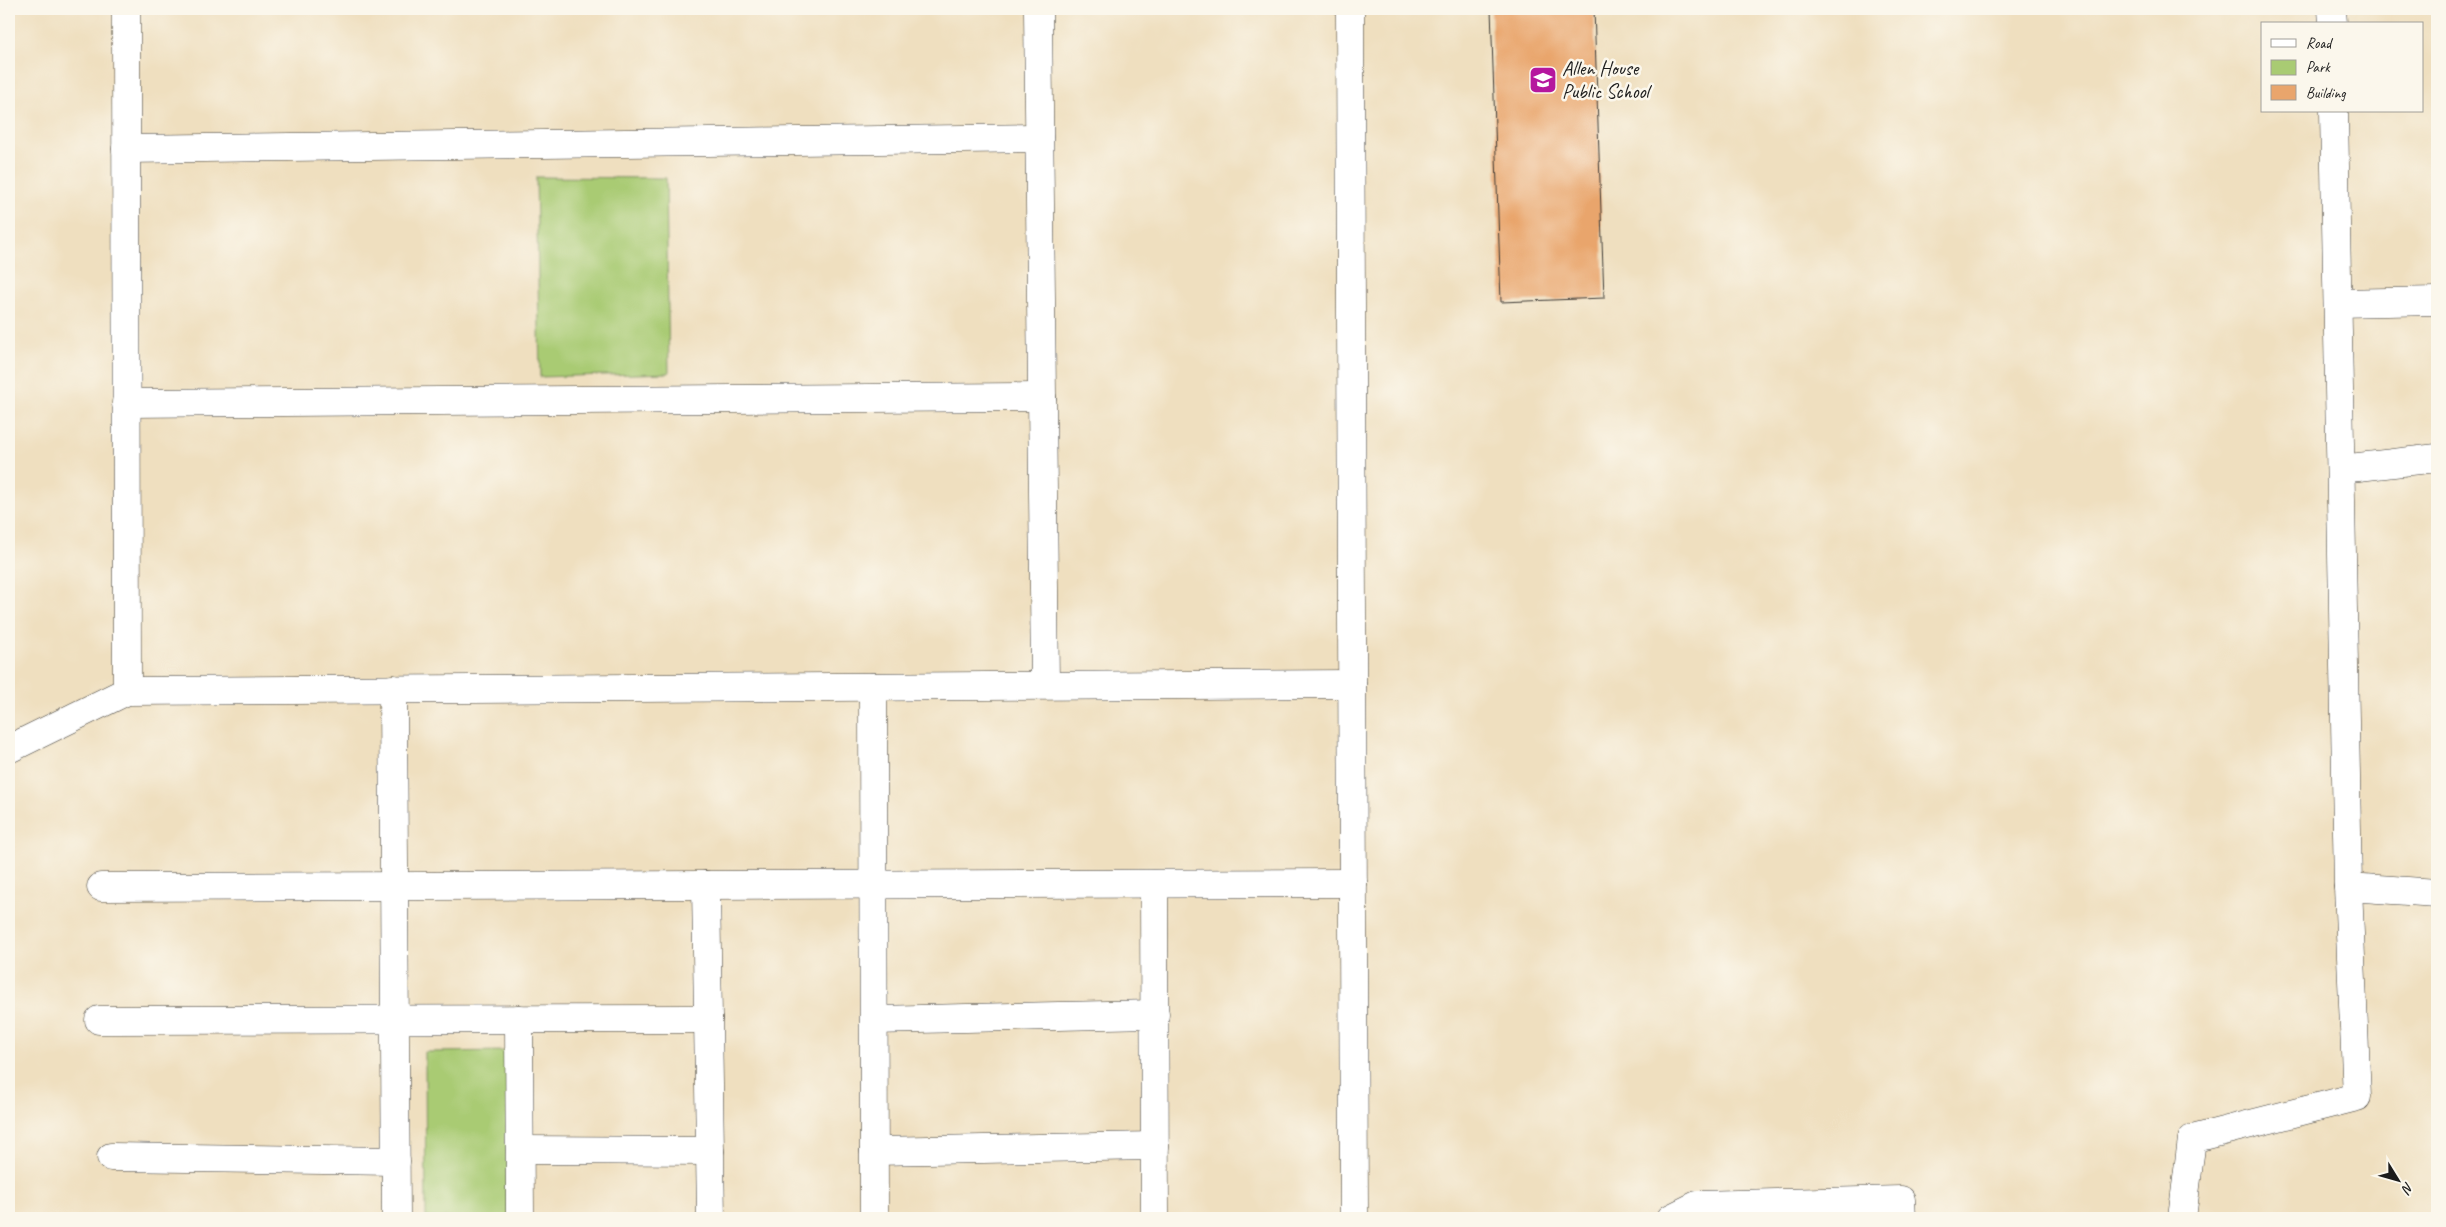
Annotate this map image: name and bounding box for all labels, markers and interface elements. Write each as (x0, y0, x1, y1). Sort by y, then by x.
legend (2261, 22, 2424, 112)
text: Road (2306, 34, 2333, 53)
place label: Allen House Public School (1562, 56, 1653, 104)
text: Park (2306, 58, 2331, 77)
school or university icon: Allen House Public School (1528, 65, 1558, 95)
text: Building (2306, 84, 2346, 103)
north arrow (2374, 1154, 2424, 1204)
text: N (2397, 1179, 2417, 1198)

